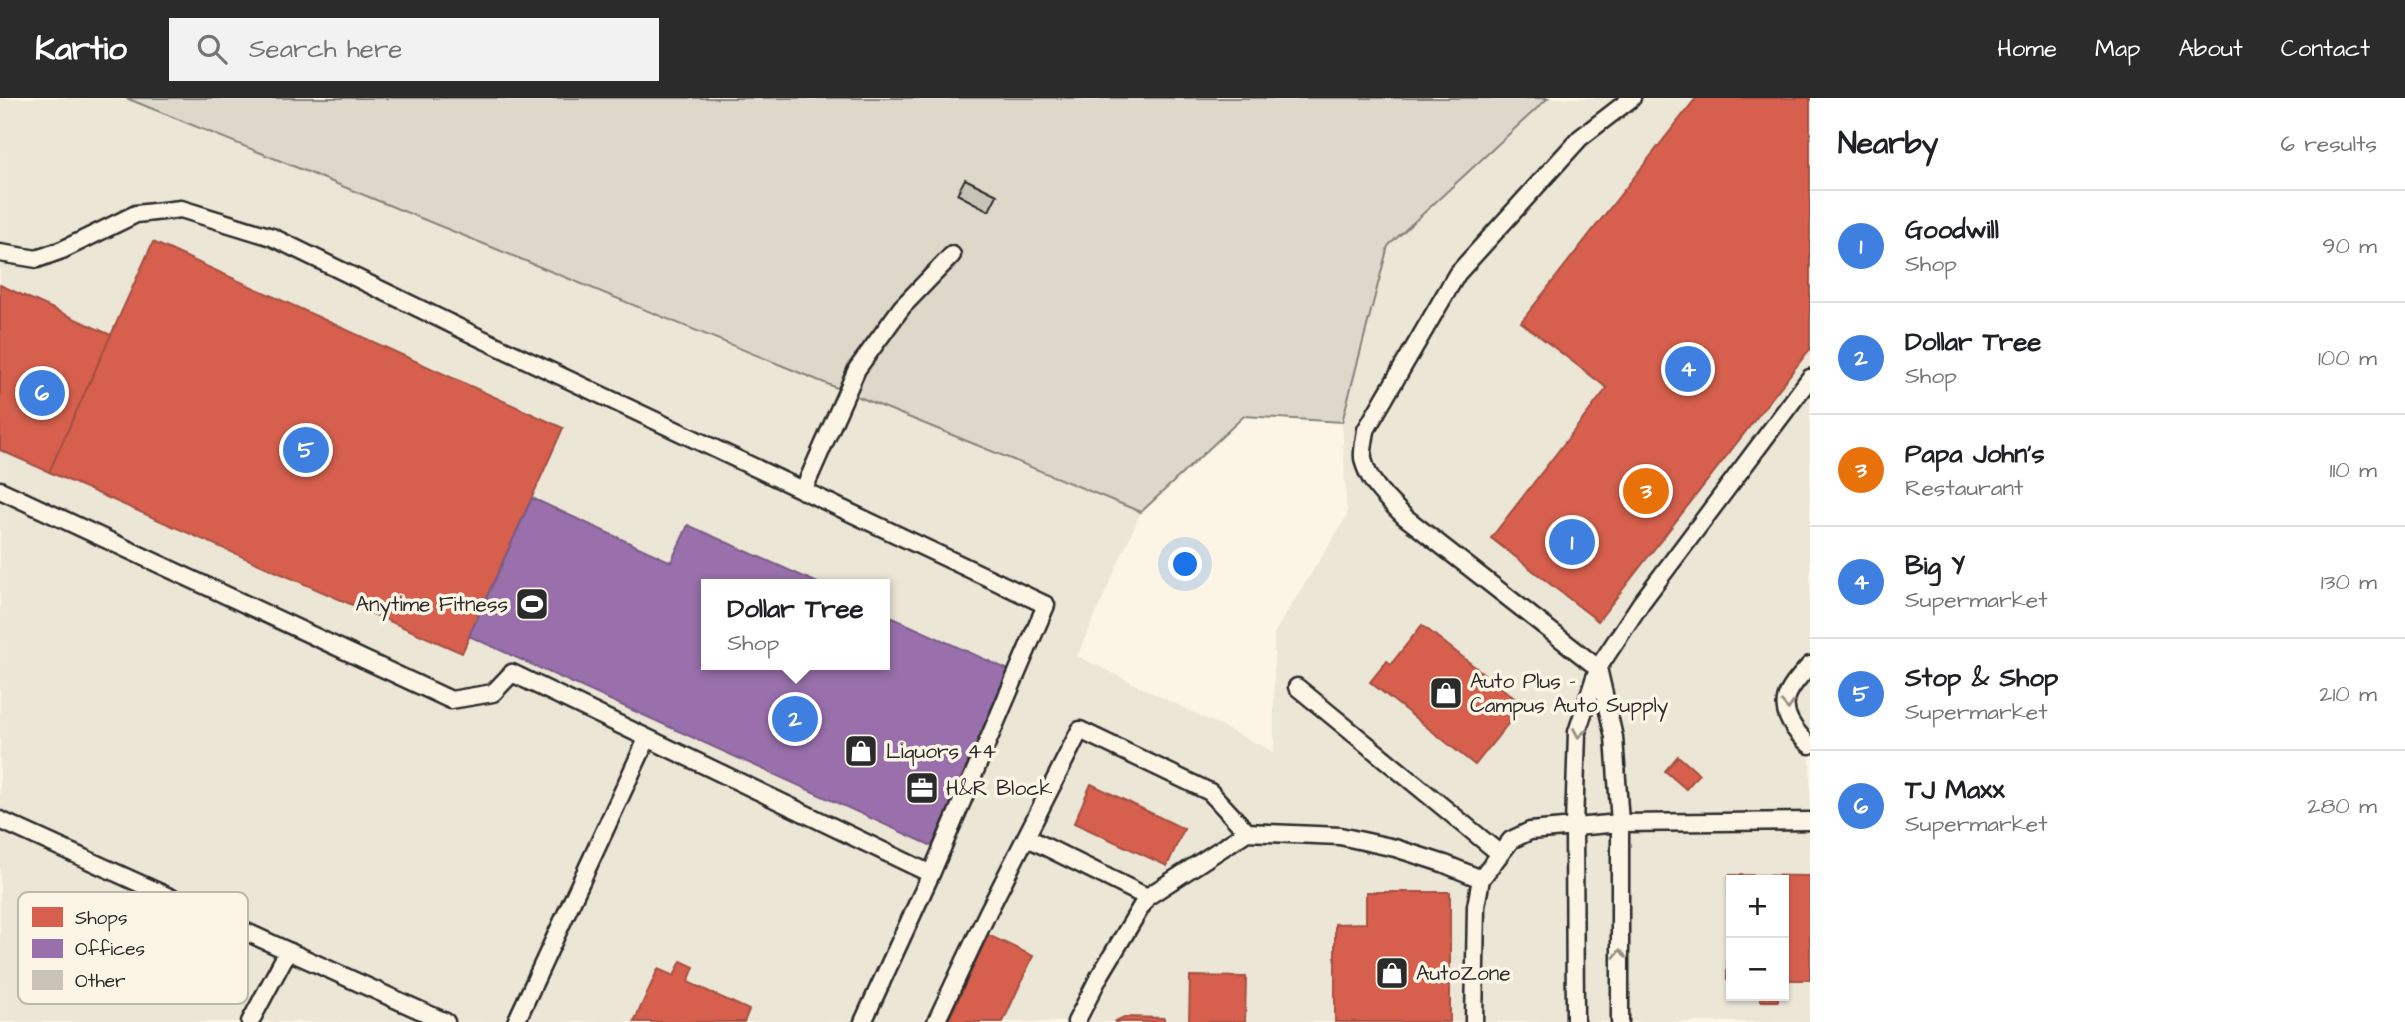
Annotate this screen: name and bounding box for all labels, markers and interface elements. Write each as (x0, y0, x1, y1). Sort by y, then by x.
search box (169, 18, 659, 81)
text: Kartio (35, 26, 127, 72)
icon: search (193, 30, 231, 68)
text: Search here (249, 31, 402, 67)
text: Home (1997, 32, 2057, 66)
text: Map (2095, 32, 2140, 66)
text: About (2178, 32, 2243, 66)
text: Contact (2281, 32, 2370, 66)
text: Nearby (1838, 123, 1938, 165)
text: 6 results (2281, 128, 2377, 160)
text: Goodwill (1905, 212, 1999, 248)
text: 1 (1860, 230, 1862, 262)
text: 90 m (2322, 230, 2377, 262)
text: Shop (1905, 248, 1957, 280)
text: Dollar Tree (1905, 324, 2041, 360)
text: 2 (1854, 342, 1868, 374)
text: 100 m (2318, 342, 2377, 374)
pin: 4 (1665, 343, 1711, 395)
text: Shop (1905, 360, 1957, 392)
pin: 6 (19, 367, 65, 419)
pin: 5 (283, 424, 329, 476)
text: Papa John's (1905, 436, 2044, 472)
text: 3 (1855, 454, 1867, 486)
text: 110 m (2329, 454, 2377, 486)
pin: 3 (1623, 465, 1669, 517)
text: Restaurant (1905, 472, 2023, 504)
pin: 1 (1549, 516, 1595, 568)
your location (1168, 547, 1202, 581)
text: Big Y (1905, 548, 1965, 584)
text: 4 (1853, 566, 1869, 598)
text: 130 m (2321, 566, 2377, 598)
popup (701, 579, 890, 670)
text: Supermarket (1905, 584, 2048, 616)
sports icon: Anytime Fitness (513, 585, 551, 623)
place label: Anytime Fitness (356, 590, 508, 621)
text: Dollar Tree (727, 591, 864, 627)
text: Shop (727, 627, 779, 659)
text: Stop & Shop (1905, 660, 2058, 696)
place label: Auto Plus - Campus Auto Supply (1470, 667, 1669, 722)
shop icon: Auto Plus - Campus Auto Supply (1427, 674, 1465, 712)
text: 5 (1853, 678, 1869, 710)
text: 210 m (2319, 678, 2377, 710)
pin: 2 (772, 693, 818, 745)
text: Supermarket (1905, 696, 2048, 728)
one-way arrow (1780, 700, 1795, 711)
one-way arrow (1572, 727, 1587, 739)
shop icon: Liquors 44 (842, 732, 880, 770)
place label: Liquors 44 (886, 737, 996, 766)
office icon: H&R Block (903, 769, 941, 807)
text: TJ Maxx (1905, 772, 2005, 808)
place label: H&R Block (946, 774, 1052, 803)
text: 6 (1854, 790, 1868, 822)
text: 280 m (2307, 790, 2377, 822)
text: Supermarket (1905, 808, 2048, 840)
map controls (1726, 875, 1789, 1001)
button: + (1726, 875, 1789, 938)
legend (18, 892, 248, 1004)
text: Shops (75, 905, 127, 932)
text: Offices (75, 936, 145, 963)
button: − (1726, 938, 1789, 1001)
one-way arrow (1612, 948, 1628, 959)
shop icon: AutoZone (1373, 954, 1411, 992)
place label: AutoZone (1416, 959, 1511, 988)
text: Other (75, 968, 126, 995)

